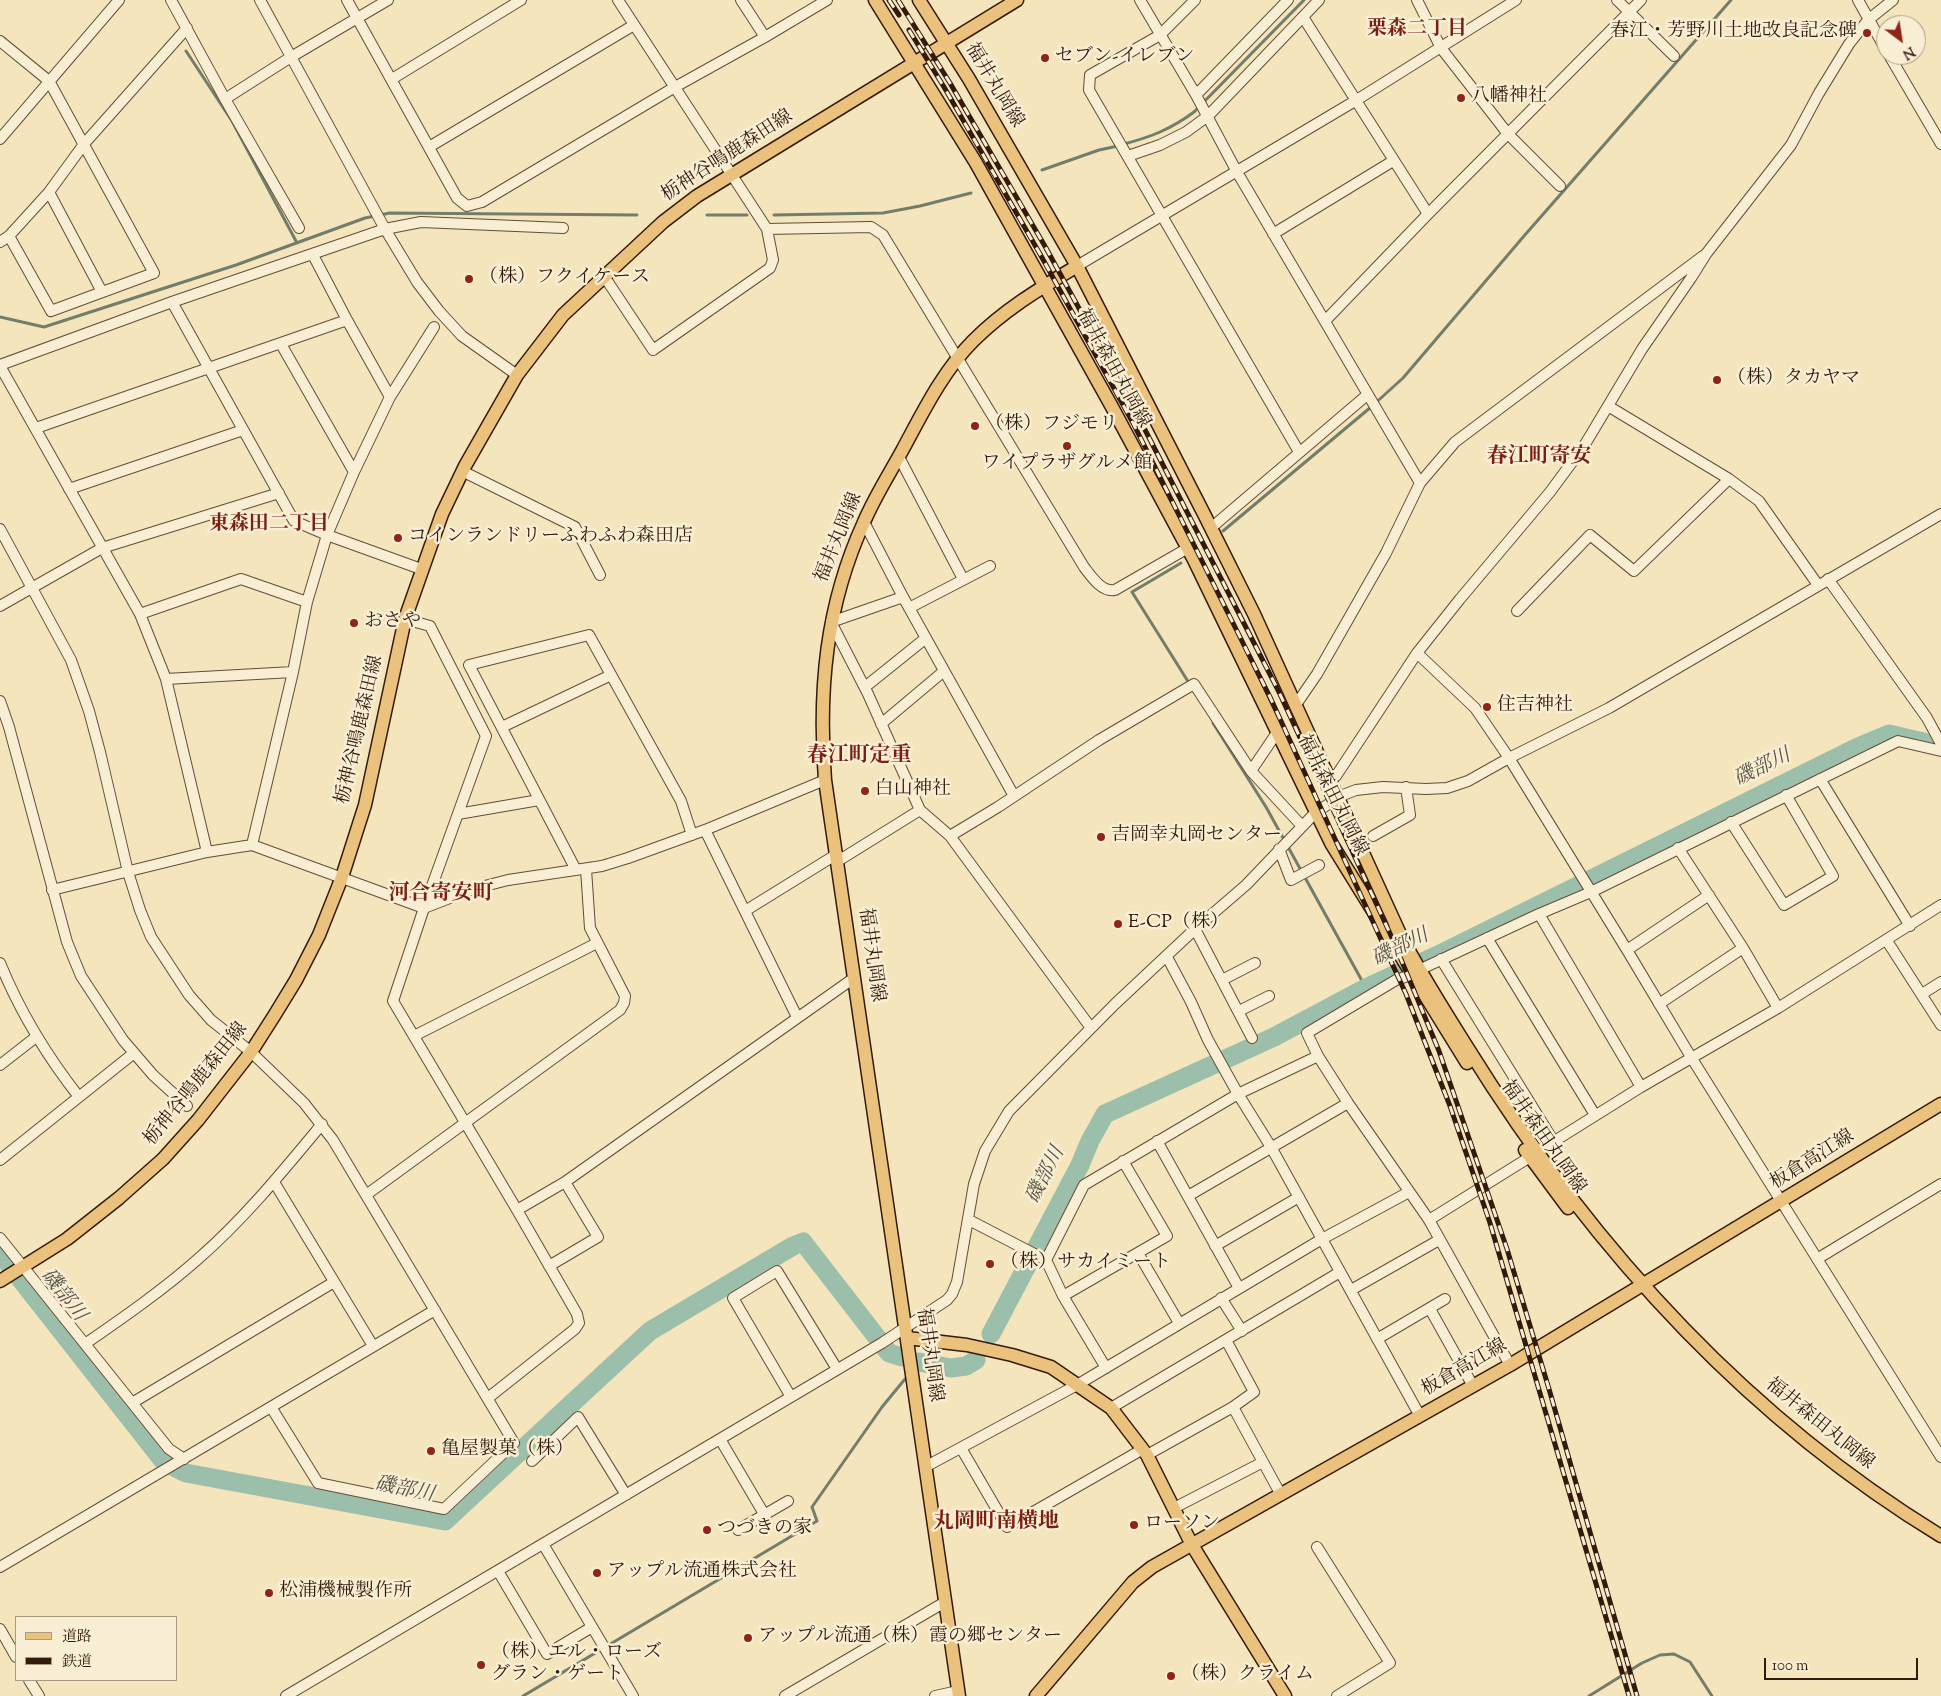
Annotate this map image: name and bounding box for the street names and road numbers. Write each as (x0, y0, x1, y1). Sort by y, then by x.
street label: 福井丸岡線 (959, 39, 1027, 133)
street label: 栃神谷鳴鹿森田線 (658, 106, 798, 208)
street label: 福井森田丸岡線 (1070, 305, 1154, 433)
street label: 福井丸岡線 (812, 490, 868, 586)
street label: 栃神谷鳴鹿森田線 (333, 653, 389, 807)
street label: 福井森田丸岡線 (1291, 732, 1371, 860)
street label: 福井丸岡線 (852, 906, 888, 1004)
street label: 栃神谷鳴鹿森田線 (140, 1019, 254, 1151)
street label: 福井森田丸岡線 (1495, 1077, 1589, 1199)
street label: 板倉高江線 (1767, 1126, 1859, 1196)
street label: 福井丸岡線 (910, 1306, 946, 1404)
street label: 板倉高江線 (1418, 1335, 1512, 1403)
street label: 福井森田丸岡線 (1760, 1374, 1878, 1476)

